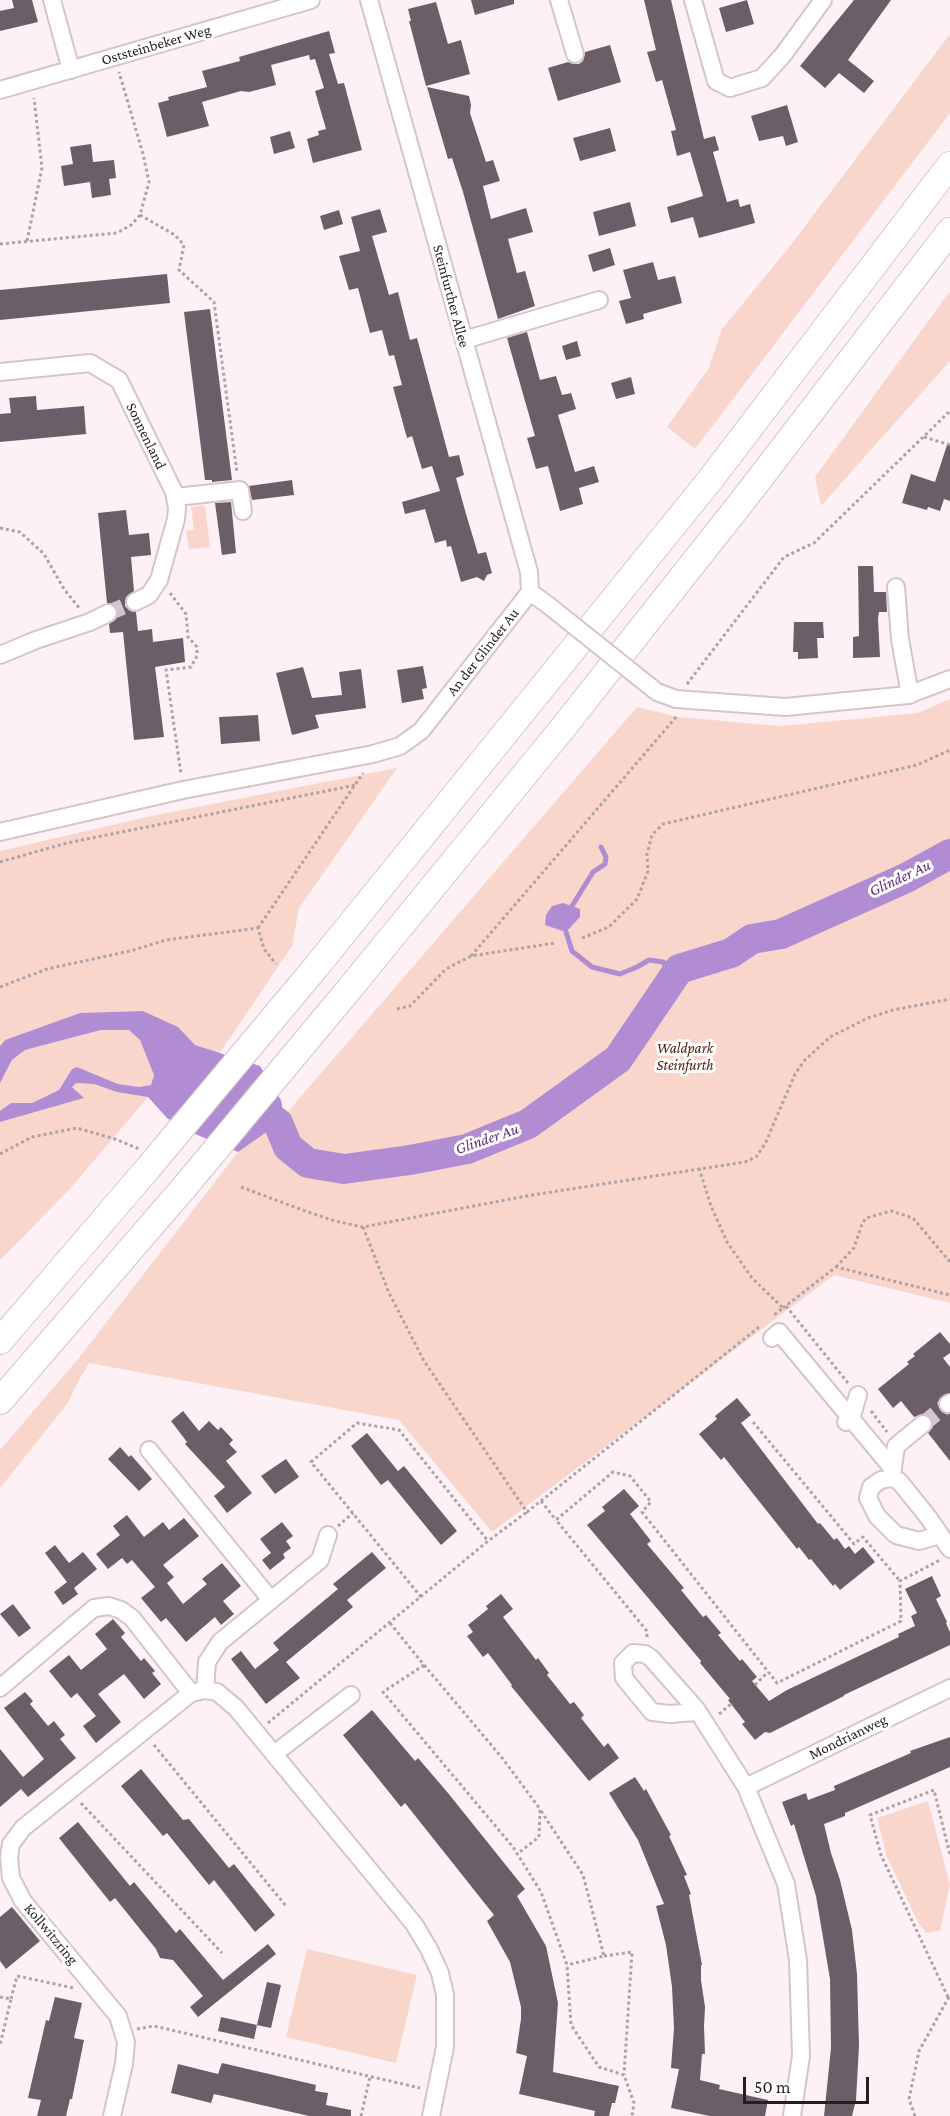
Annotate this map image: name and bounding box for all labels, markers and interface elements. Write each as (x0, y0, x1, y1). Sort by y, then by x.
street label: Oststeinbeker Weg (99, 21, 213, 69)
street label: Steinfurther Allee (429, 243, 473, 349)
street label: Sonnenland (122, 400, 170, 472)
street label: An der Glinder Au (443, 605, 523, 699)
water label: Glinder Au (866, 855, 934, 901)
park label: Waldpark Steinfurth (657, 1039, 713, 1074)
water label: Glinder Au (453, 1119, 521, 1159)
street label: Mondrianweg (806, 1710, 890, 1764)
street label: Kollwitzring (20, 1900, 82, 1968)
scale bar (746, 2065, 872, 2103)
text: 50 m (754, 2077, 791, 2097)

